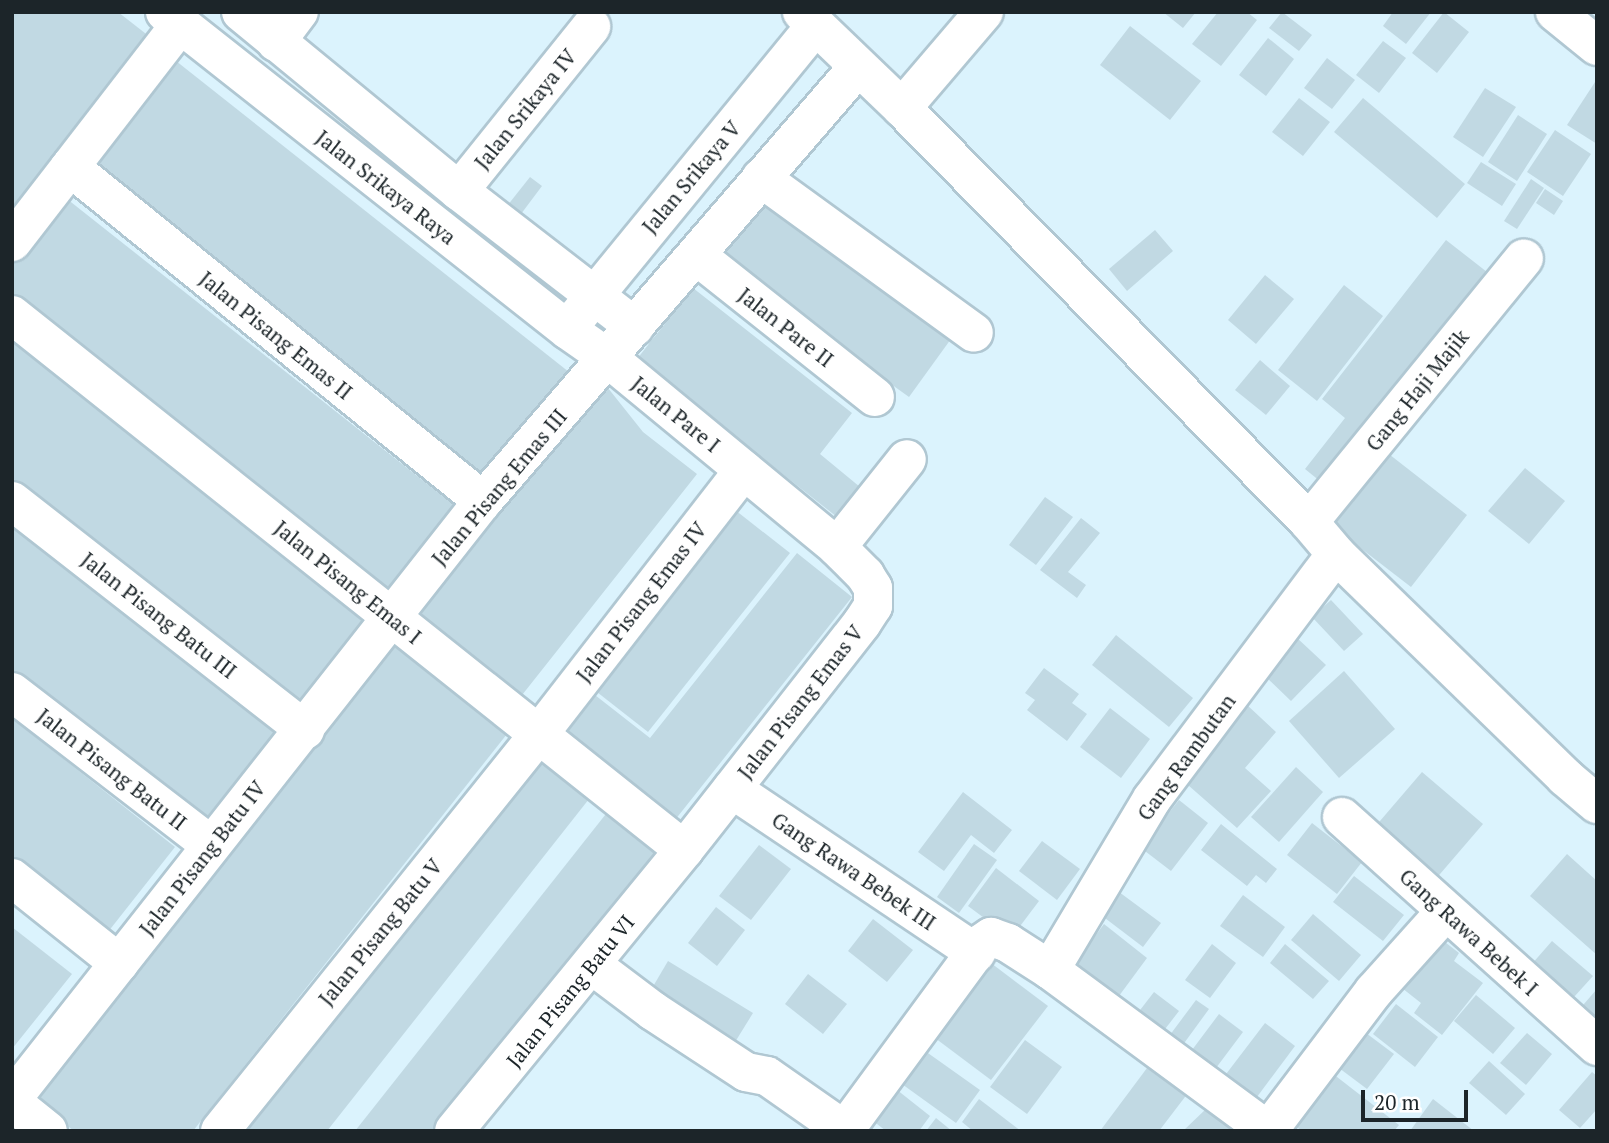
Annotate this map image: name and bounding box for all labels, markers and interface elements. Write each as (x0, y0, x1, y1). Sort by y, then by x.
street label: Jalan Srikaya IV (469, 44, 581, 174)
street label: Jalan Srikaya V (636, 115, 746, 239)
street label: Jalan Srikaya Raya (311, 124, 461, 250)
street label: Jalan Pisang Emas II (194, 266, 358, 404)
street label: Jalan Pare II (733, 282, 839, 372)
street label: Gang Haji Majik (1360, 324, 1474, 456)
street label: Jalan Pare I (627, 371, 725, 457)
street label: Jalan Pisang Emas III (426, 404, 572, 570)
street label: Jalan Pisang Emas I (269, 515, 427, 649)
street label: Jalan Pisang Emas IV (571, 517, 711, 687)
street label: Jalan Pisang Batu III (76, 547, 242, 683)
street label: Jalan Pisang Emas V (732, 620, 868, 784)
street label: Gang Rambutan (1132, 689, 1240, 825)
street label: Jalan Pisang Batu II (32, 703, 192, 835)
street label: Jalan Pisang Batu IV (134, 776, 270, 940)
street label: Gang Rawa Bebek III (767, 807, 941, 935)
street label: Jalan Pisang Batu V (313, 853, 447, 1011)
street label: Gang Rawa Bebek I (1395, 863, 1543, 1001)
street label: Jalan Pisang Batu VI (501, 909, 639, 1073)
scale bar (1364, 1076, 1471, 1120)
text: 20 m (1374, 1088, 1420, 1116)

